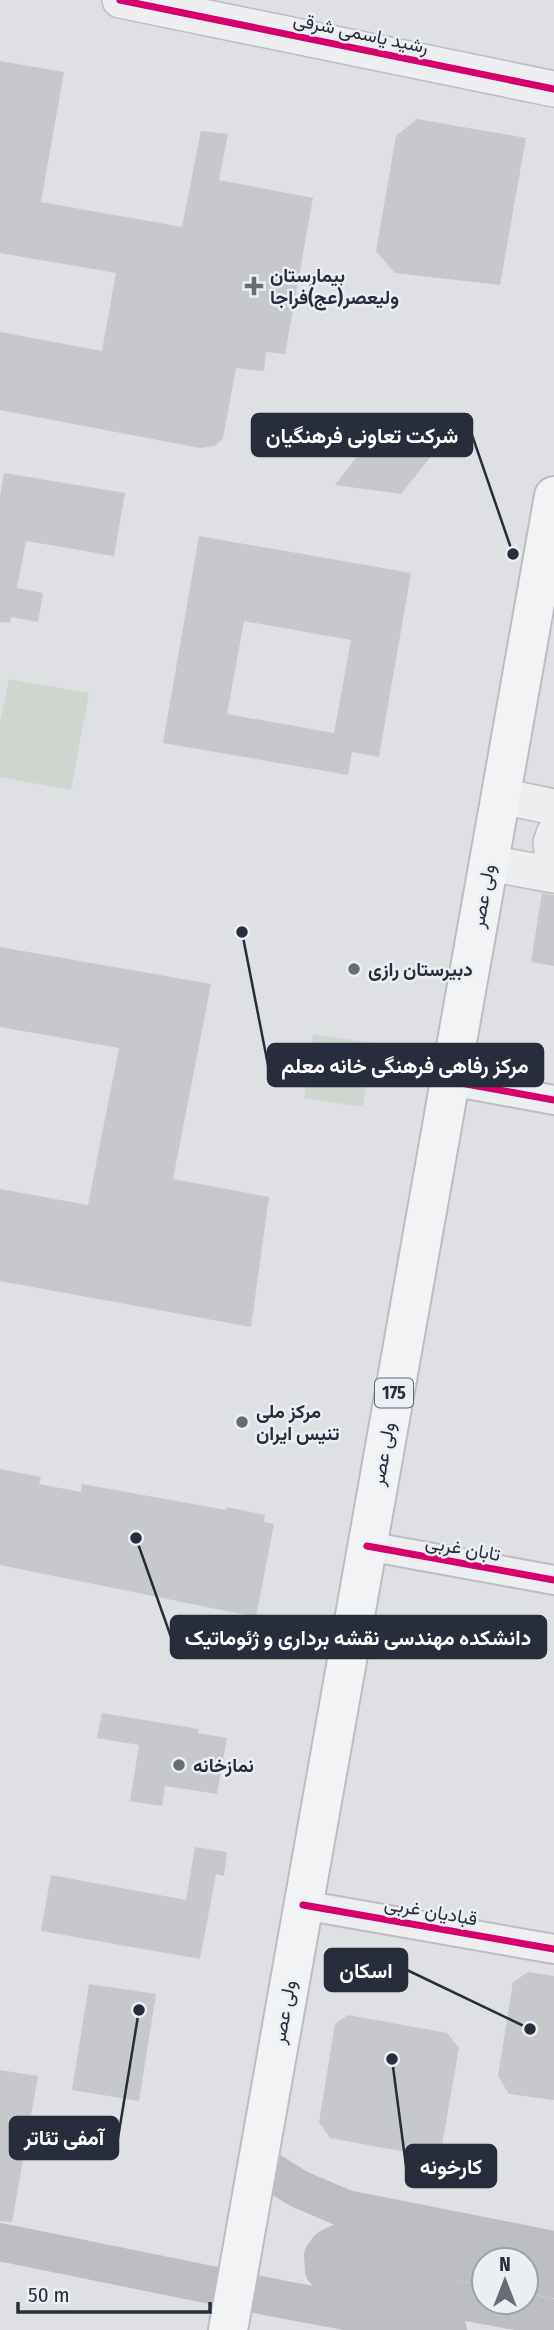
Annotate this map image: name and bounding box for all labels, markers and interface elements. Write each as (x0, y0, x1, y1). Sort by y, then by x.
street label: رشید یاسمی شرقی (291, 7, 431, 59)
place label: بیمارستان ولیعصر(عج)فراجا (270, 264, 399, 311)
marker: بیمارستان ولیعصر(عج)فراجا (244, 276, 264, 296)
callout: شرکت تعاونی فرهنگیان (252, 414, 472, 456)
text: شرکت تعاونی فرهنگیان (266, 423, 458, 449)
street label: ولی عصر (466, 862, 500, 931)
place label: دبیرستان رازی (368, 958, 473, 982)
marker: دبیرستان رازی (346, 961, 362, 977)
callout: مرکز رفاهی فرهنگی خانه معلم (268, 1044, 543, 1086)
text: مرکز رفاهی فرهنگی خانه معلم (281, 1053, 529, 1080)
road number: 175 (375, 1378, 413, 1408)
place label: مرکز ملی تنیس ایران (256, 1400, 339, 1446)
marker: مرکز ملی تنیس ایران (234, 1414, 250, 1430)
street label: ولی عصر (366, 1420, 400, 1489)
street label: تابان غربی (424, 1530, 502, 1566)
callout: دانشکده مهندسی نقشه برداری و ژئوماتیک (171, 1616, 546, 1658)
text: دانشکده مهندسی نقشه برداری و ژئوماتیک (185, 1625, 531, 1651)
place label: نمازخانه (193, 1754, 254, 1778)
marker: نمازخانه (171, 1757, 187, 1773)
street label: قبادیان غربی (383, 1892, 479, 1930)
callout: اسکان (325, 1949, 407, 1991)
text: اسکان (339, 1958, 393, 1984)
street label: ولی عصر (267, 1978, 301, 2047)
callout: آمفی تئاتر (10, 2117, 118, 2159)
text: آمفی تئاتر (23, 2125, 106, 2151)
callout: کارخونه (406, 2145, 496, 2187)
text: کارخونه (420, 2154, 482, 2180)
north arrow (470, 2246, 540, 2316)
text: N (499, 2253, 511, 2276)
scale bar (18, 2270, 210, 2314)
text: 50 m (28, 2282, 70, 2308)

